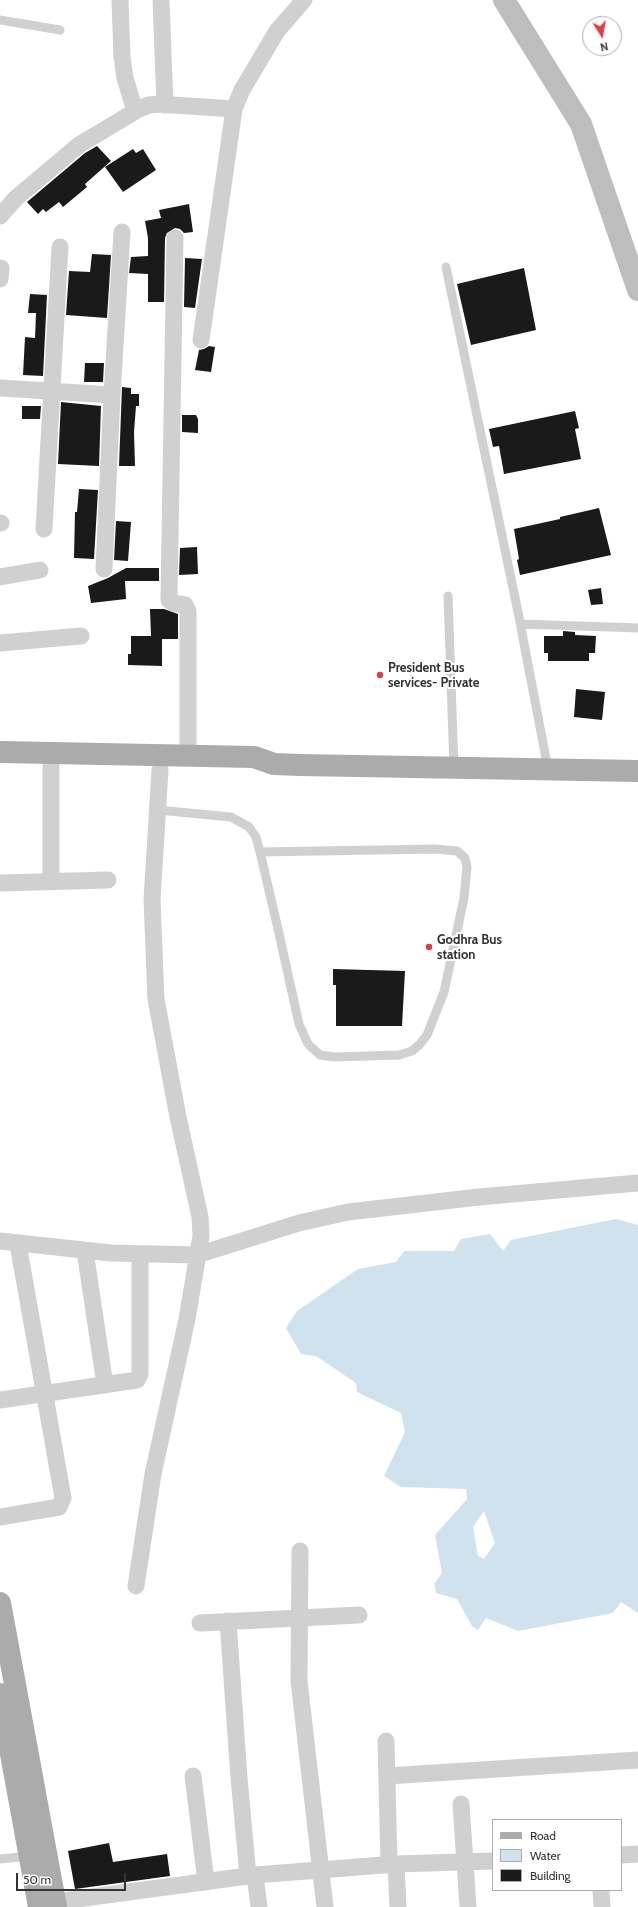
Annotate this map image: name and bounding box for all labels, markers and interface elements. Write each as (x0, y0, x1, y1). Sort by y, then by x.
north arrow (582, 16, 622, 56)
text: N (599, 39, 609, 54)
place label: President Bus services- Private (388, 660, 479, 691)
marker: President Bus services- Private (375, 670, 385, 680)
place label: Godhra Bus station (437, 932, 502, 963)
marker: Godhra Bus station (424, 942, 434, 952)
legend (492, 1819, 622, 1891)
text: Road (530, 1828, 556, 1843)
text: Water (530, 1848, 560, 1863)
scale bar (18, 1865, 128, 1891)
text: Building (530, 1868, 571, 1883)
text: 50 m (23, 1872, 51, 1887)

